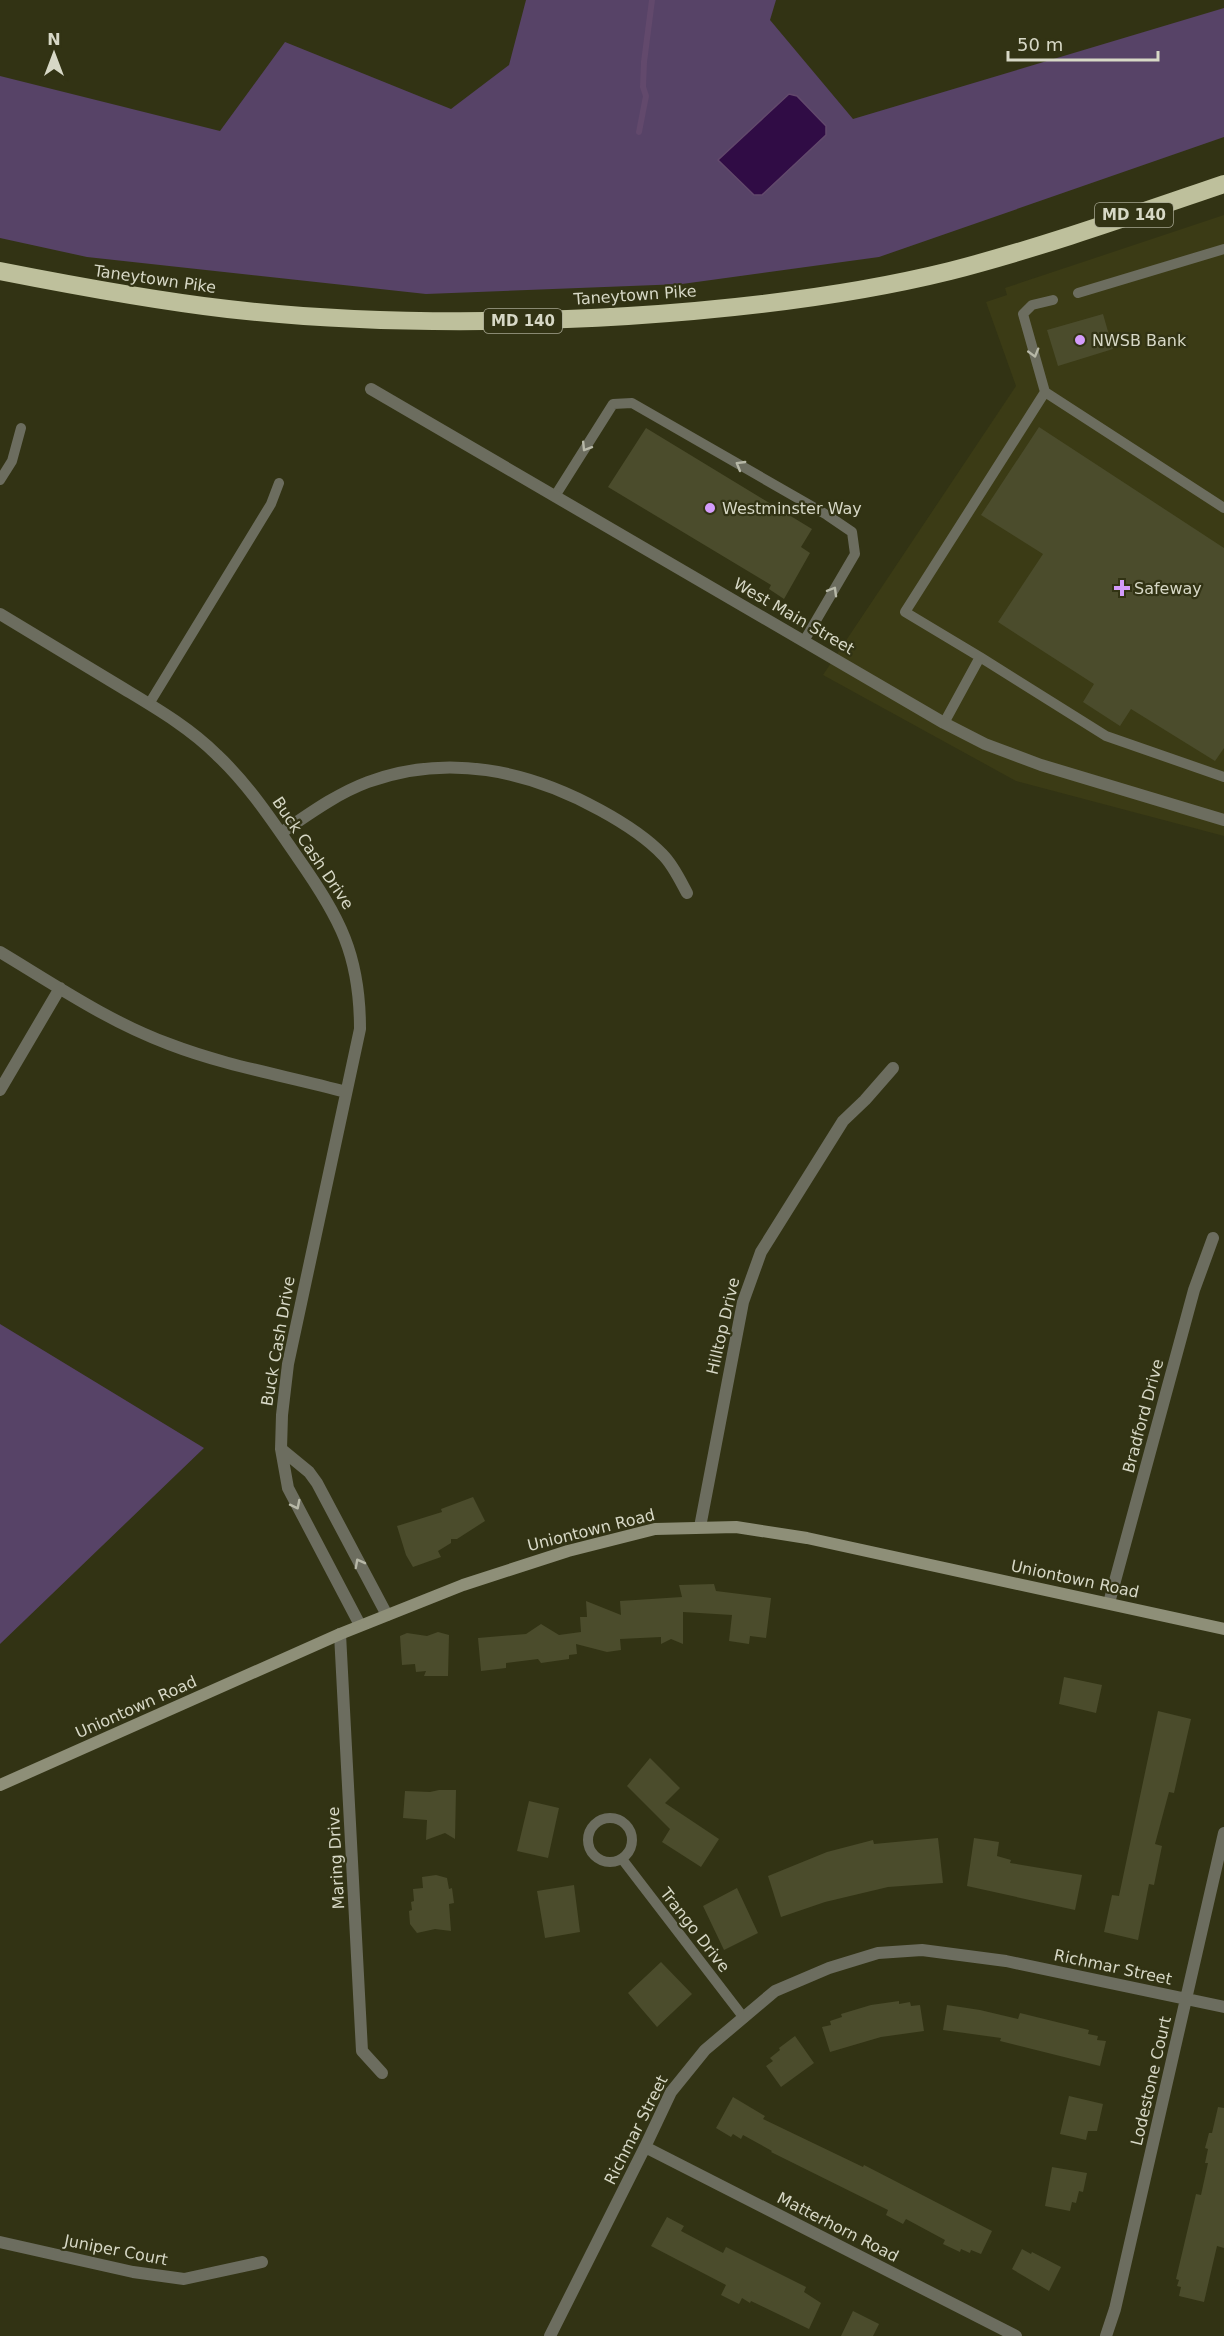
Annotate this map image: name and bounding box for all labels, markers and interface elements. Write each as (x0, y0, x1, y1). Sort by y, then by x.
north arrow (24, 24, 84, 84)
scale bar (1008, 24, 1158, 62)
text: N (47, 30, 61, 49)
text: 50 m (1017, 34, 1063, 55)
road number: MD 140 (1095, 203, 1173, 227)
street label: Taneytown Pike (92, 261, 217, 297)
street label: Taneytown Pike (572, 281, 697, 309)
road number: MD 140 (484, 309, 562, 333)
place label: NWSB Bank (1092, 331, 1187, 350)
marker: NWSB Bank (1073, 333, 1087, 347)
one-way arrow (1027, 347, 1039, 358)
one-way arrow (581, 441, 593, 451)
one-way arrow (736, 461, 746, 472)
place label: Westminster Way (722, 499, 862, 518)
marker: Westminster Way (703, 501, 717, 515)
street label: West Main Street (730, 574, 858, 658)
place label: Safeway (1134, 579, 1202, 598)
marker: Safeway (1115, 581, 1129, 595)
one-way arrow (826, 587, 838, 597)
street label: Buck Cash Drive (268, 793, 358, 913)
street label: Buck Cash Drive (257, 1275, 299, 1407)
street label: Hilltop Drive (703, 1275, 743, 1377)
street label: Bradford Drive (1119, 1357, 1167, 1475)
one-way arrow (289, 1499, 301, 1510)
street label: Uniontown Road (525, 1505, 657, 1555)
street label: Uniontown Road (1009, 1556, 1141, 1602)
one-way arrow (355, 1559, 366, 1570)
street label: Uniontown Road (72, 1672, 200, 1742)
street label: Maring Drive (324, 1806, 348, 1910)
street label: Trango Drive (656, 1883, 734, 1976)
street label: Richmar Street (1052, 1945, 1174, 1989)
street label: Lodestone Court (1127, 2015, 1175, 2147)
street label: Richmar Street (600, 2072, 672, 2188)
street label: Matterhorn Road (774, 2188, 902, 2266)
street label: Juniper Court (62, 2230, 169, 2269)

